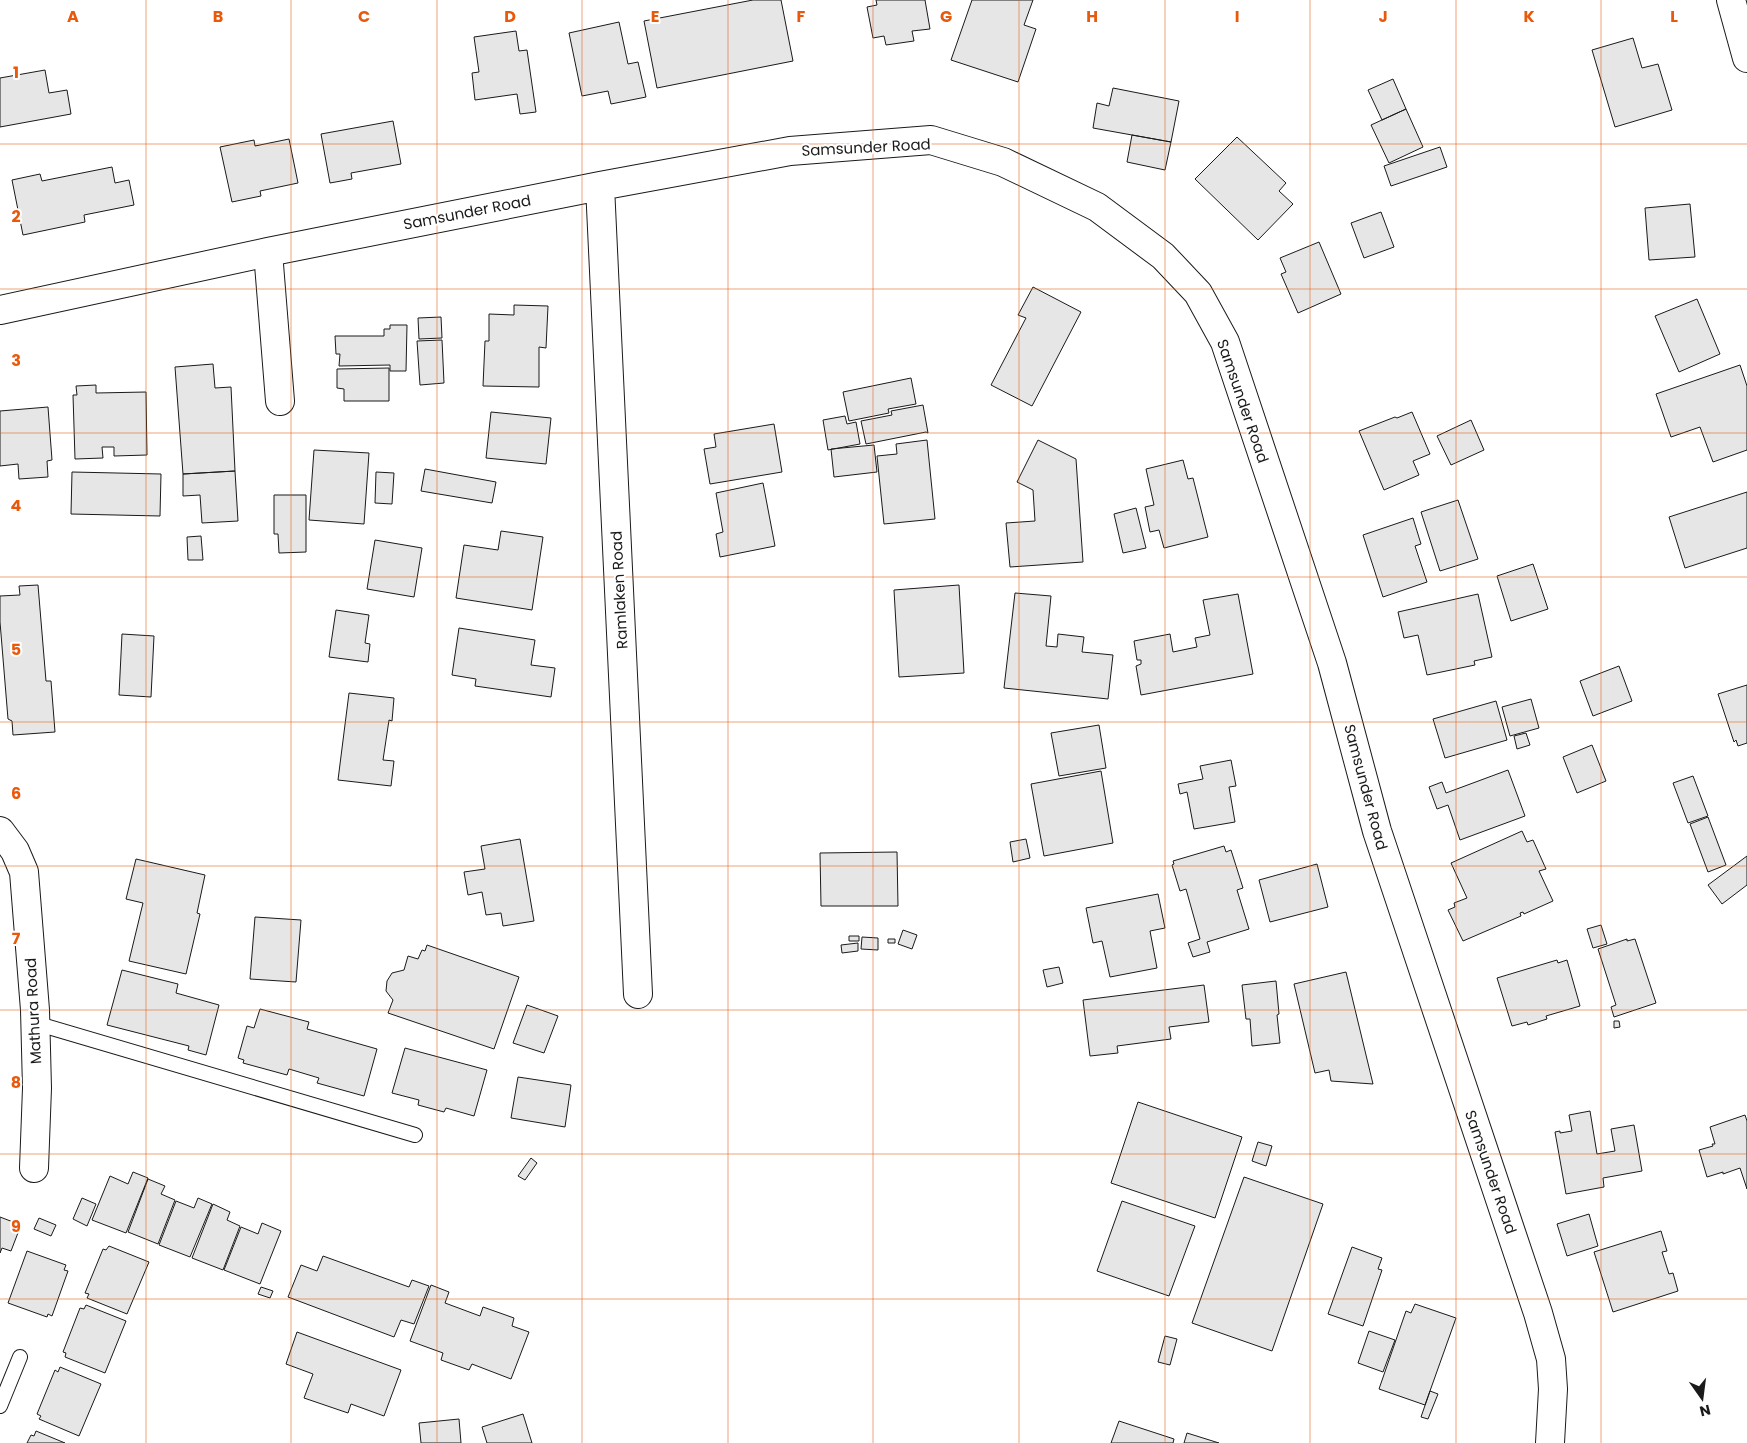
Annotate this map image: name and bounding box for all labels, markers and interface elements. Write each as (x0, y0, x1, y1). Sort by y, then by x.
text: A (67, 5, 79, 28)
text: B (213, 5, 223, 28)
text: C (358, 5, 370, 28)
text: D (504, 5, 516, 28)
text: E (651, 5, 659, 28)
text: F (797, 5, 806, 28)
text: G (940, 5, 952, 28)
text: H (1086, 5, 1098, 28)
text: I (1235, 5, 1239, 28)
text: J (1378, 5, 1388, 28)
text: K (1523, 5, 1535, 28)
text: L (1670, 5, 1678, 28)
text: 1 (13, 61, 19, 84)
street label: Samsunder Road (801, 133, 931, 161)
street label: Samsunder Road (401, 189, 533, 235)
text: 2 (11, 205, 21, 228)
street label: Samsunder Road (1212, 336, 1274, 466)
text: 3 (11, 349, 21, 372)
text: 4 (11, 494, 22, 517)
street label: Ramlaken Road (605, 530, 633, 650)
text: 5 (11, 638, 21, 661)
street label: Samsunder Road (1339, 722, 1393, 852)
text: 6 (11, 782, 21, 805)
text: 7 (12, 927, 21, 950)
street label: Mathura Road (20, 957, 46, 1065)
text: 8 (11, 1071, 21, 1094)
street label: Samsunder Road (1460, 1107, 1522, 1237)
text: 9 (11, 1215, 21, 1238)
north arrow (1677, 1373, 1727, 1423)
text: N (1698, 1400, 1713, 1422)

